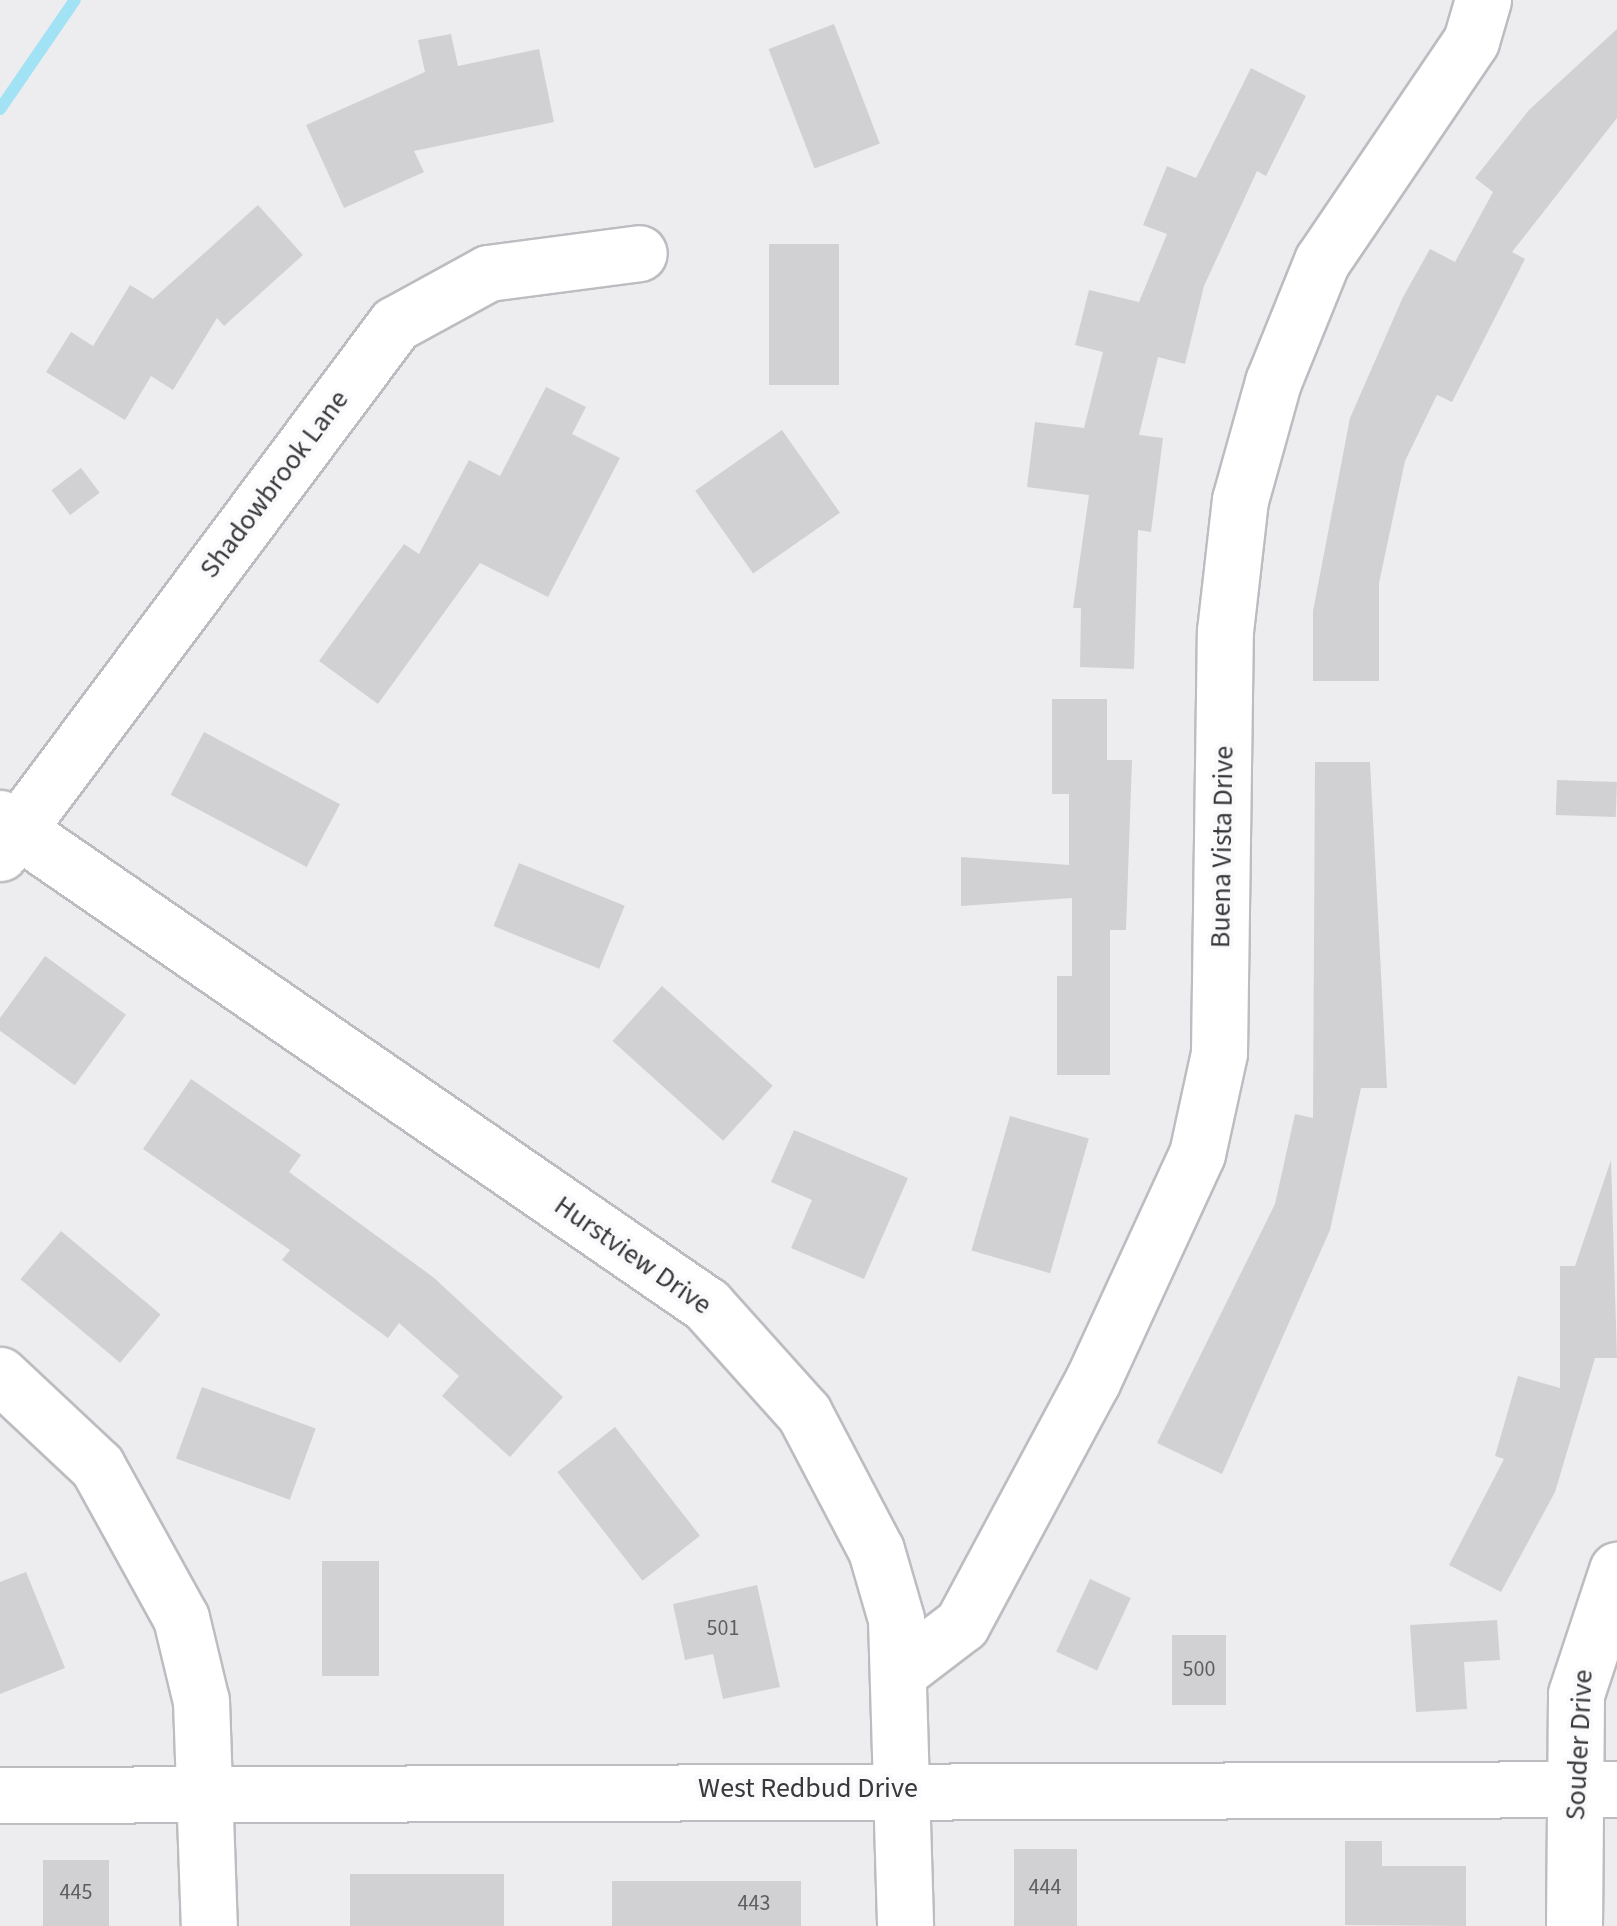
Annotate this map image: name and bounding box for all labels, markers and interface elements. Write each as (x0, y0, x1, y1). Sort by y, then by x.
street label: Shadowbrook Lane (192, 383, 356, 585)
street label: Buena Vista Drive (1203, 746, 1241, 948)
street label: Hurstview Drive (548, 1188, 718, 1322)
house number: 501 (707, 1616, 739, 1642)
house number: 500 (1183, 1657, 1215, 1683)
street label: Souder Drive (1558, 1669, 1600, 1821)
street label: West Redbud Drive (698, 1771, 918, 1805)
house number: 444 (1029, 1875, 1061, 1901)
house number: 445 (60, 1880, 92, 1906)
house number: 443 (738, 1891, 770, 1917)

